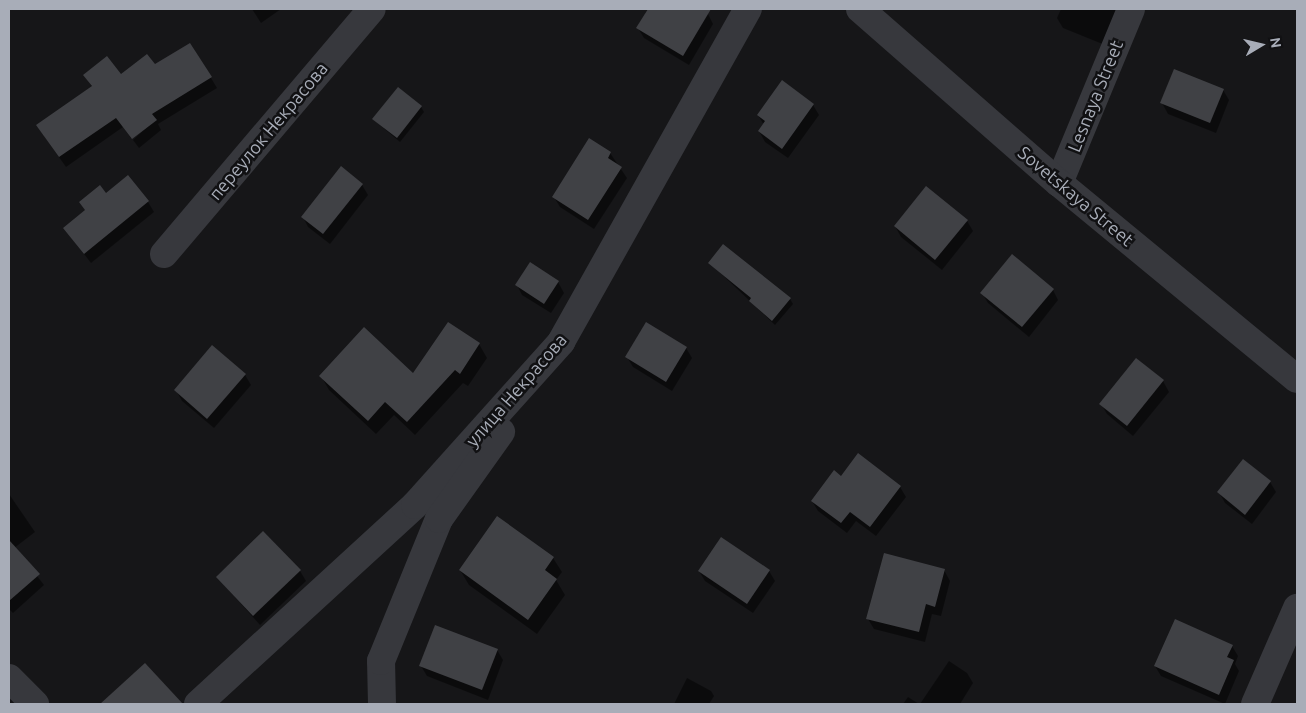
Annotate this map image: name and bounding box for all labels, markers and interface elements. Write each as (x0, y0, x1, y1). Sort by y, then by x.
north arrow (1236, 20, 1286, 70)
text: N (1267, 36, 1285, 49)
street label: Lesnaya Street (1063, 37, 1127, 155)
street label: переулок Некрасова (204, 58, 332, 204)
street label: Sovetskaya Street (1014, 141, 1138, 251)
street label: улица Некрасова (461, 329, 571, 451)

